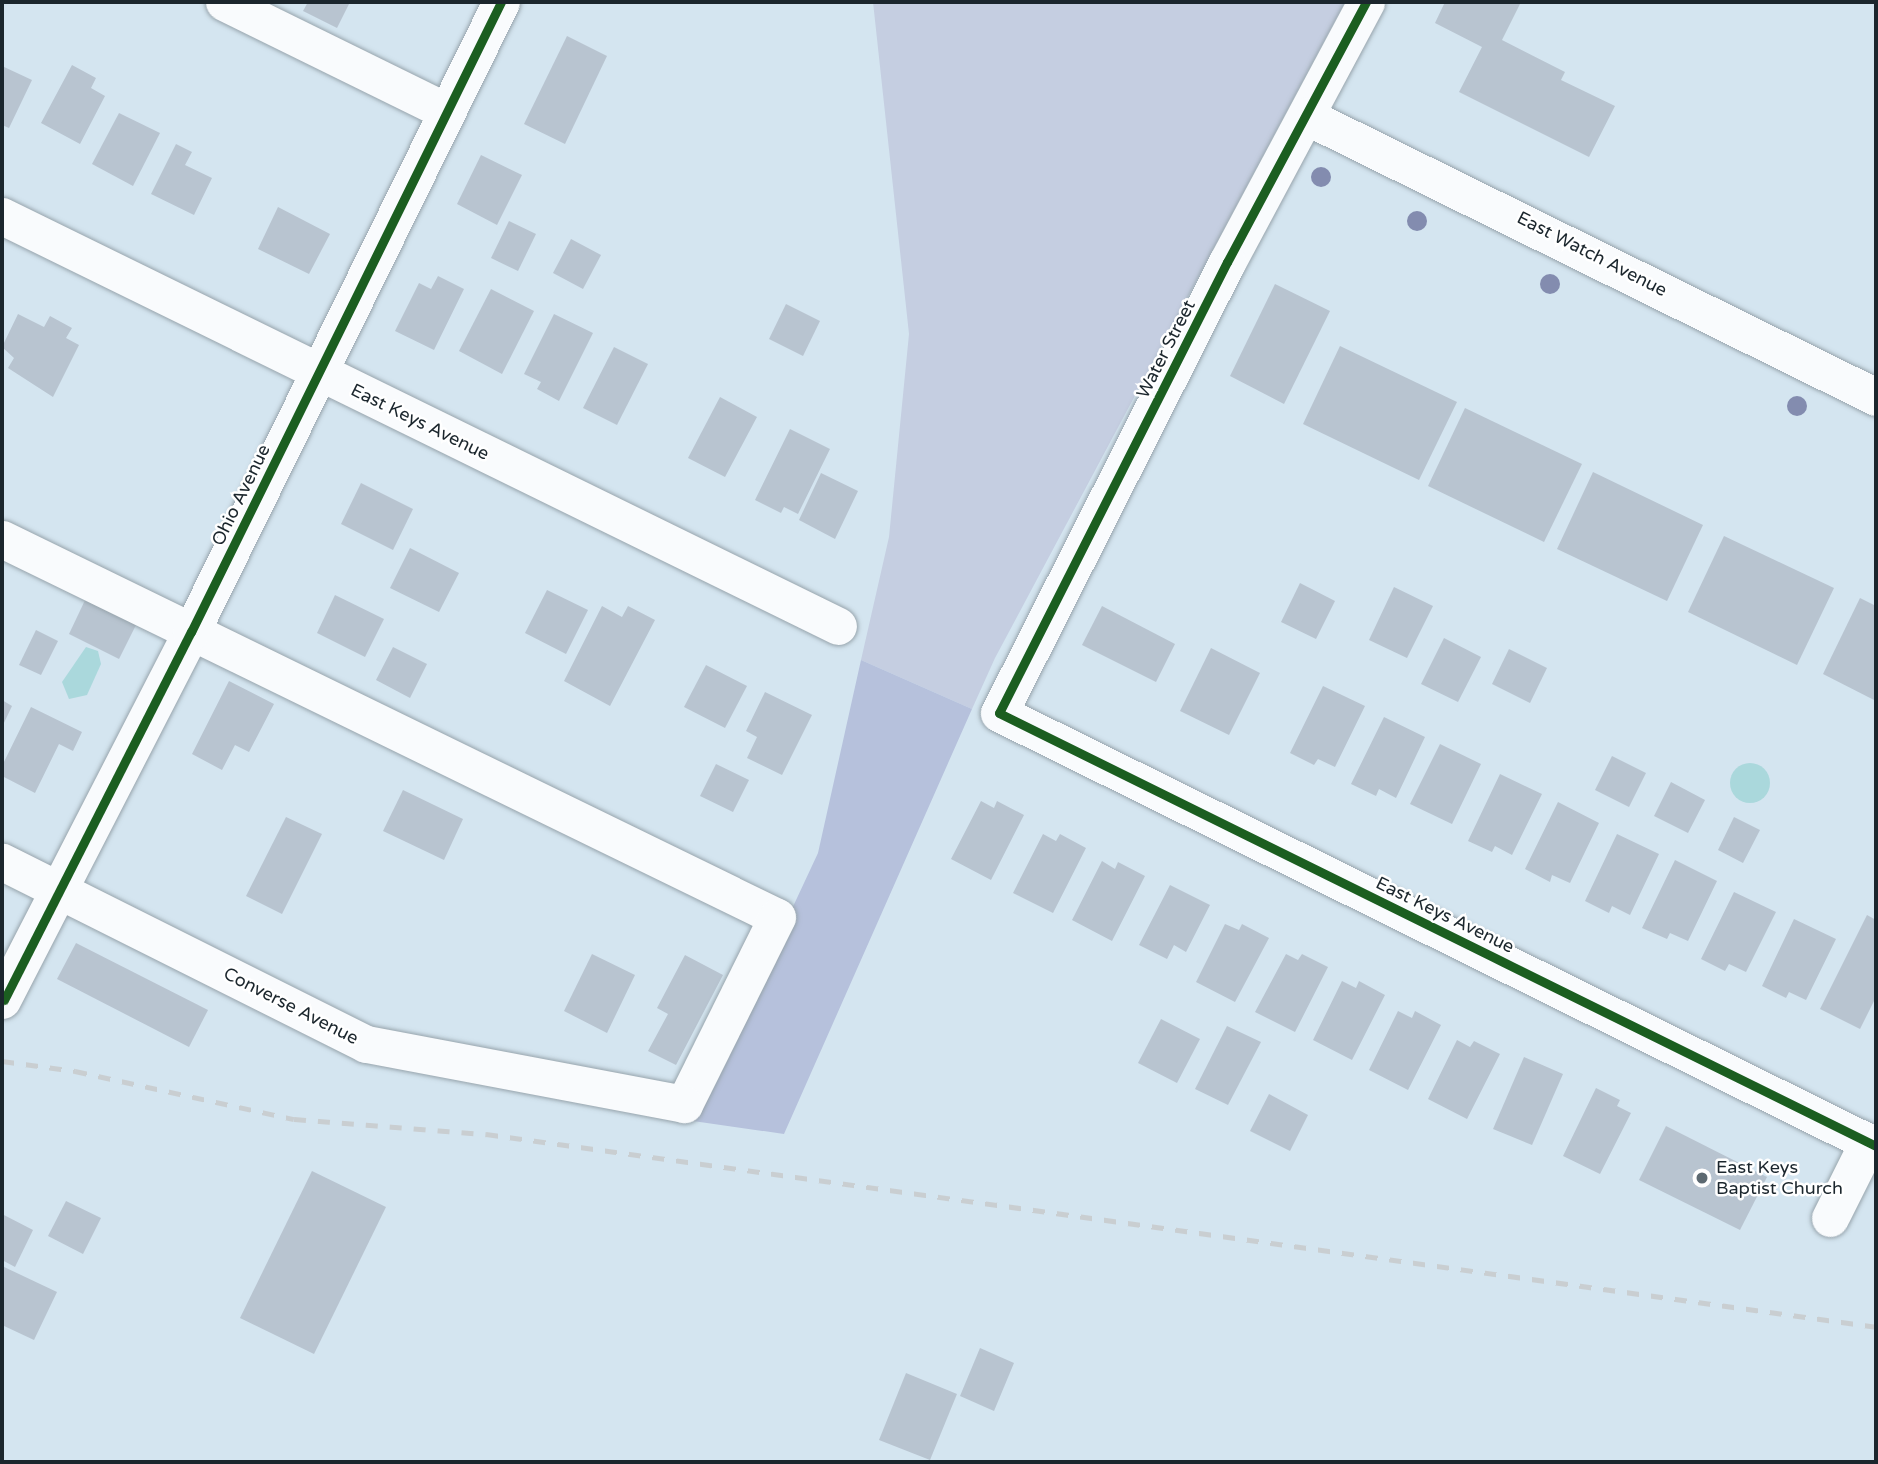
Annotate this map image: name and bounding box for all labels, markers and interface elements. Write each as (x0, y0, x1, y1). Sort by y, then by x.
street label: East Watch Avenue (1513, 207, 1671, 301)
street label: Water Street (1132, 296, 1200, 402)
street label: East Keys Avenue (347, 379, 493, 465)
street label: Ohio Avenue (207, 441, 275, 549)
street label: East Keys Avenue (1372, 872, 1518, 958)
street label: Converse Avenue (220, 963, 362, 1049)
place label: East Keys Baptist Church (1716, 1157, 1843, 1200)
marker: East Keys Baptist Church (1694, 1170, 1710, 1186)

